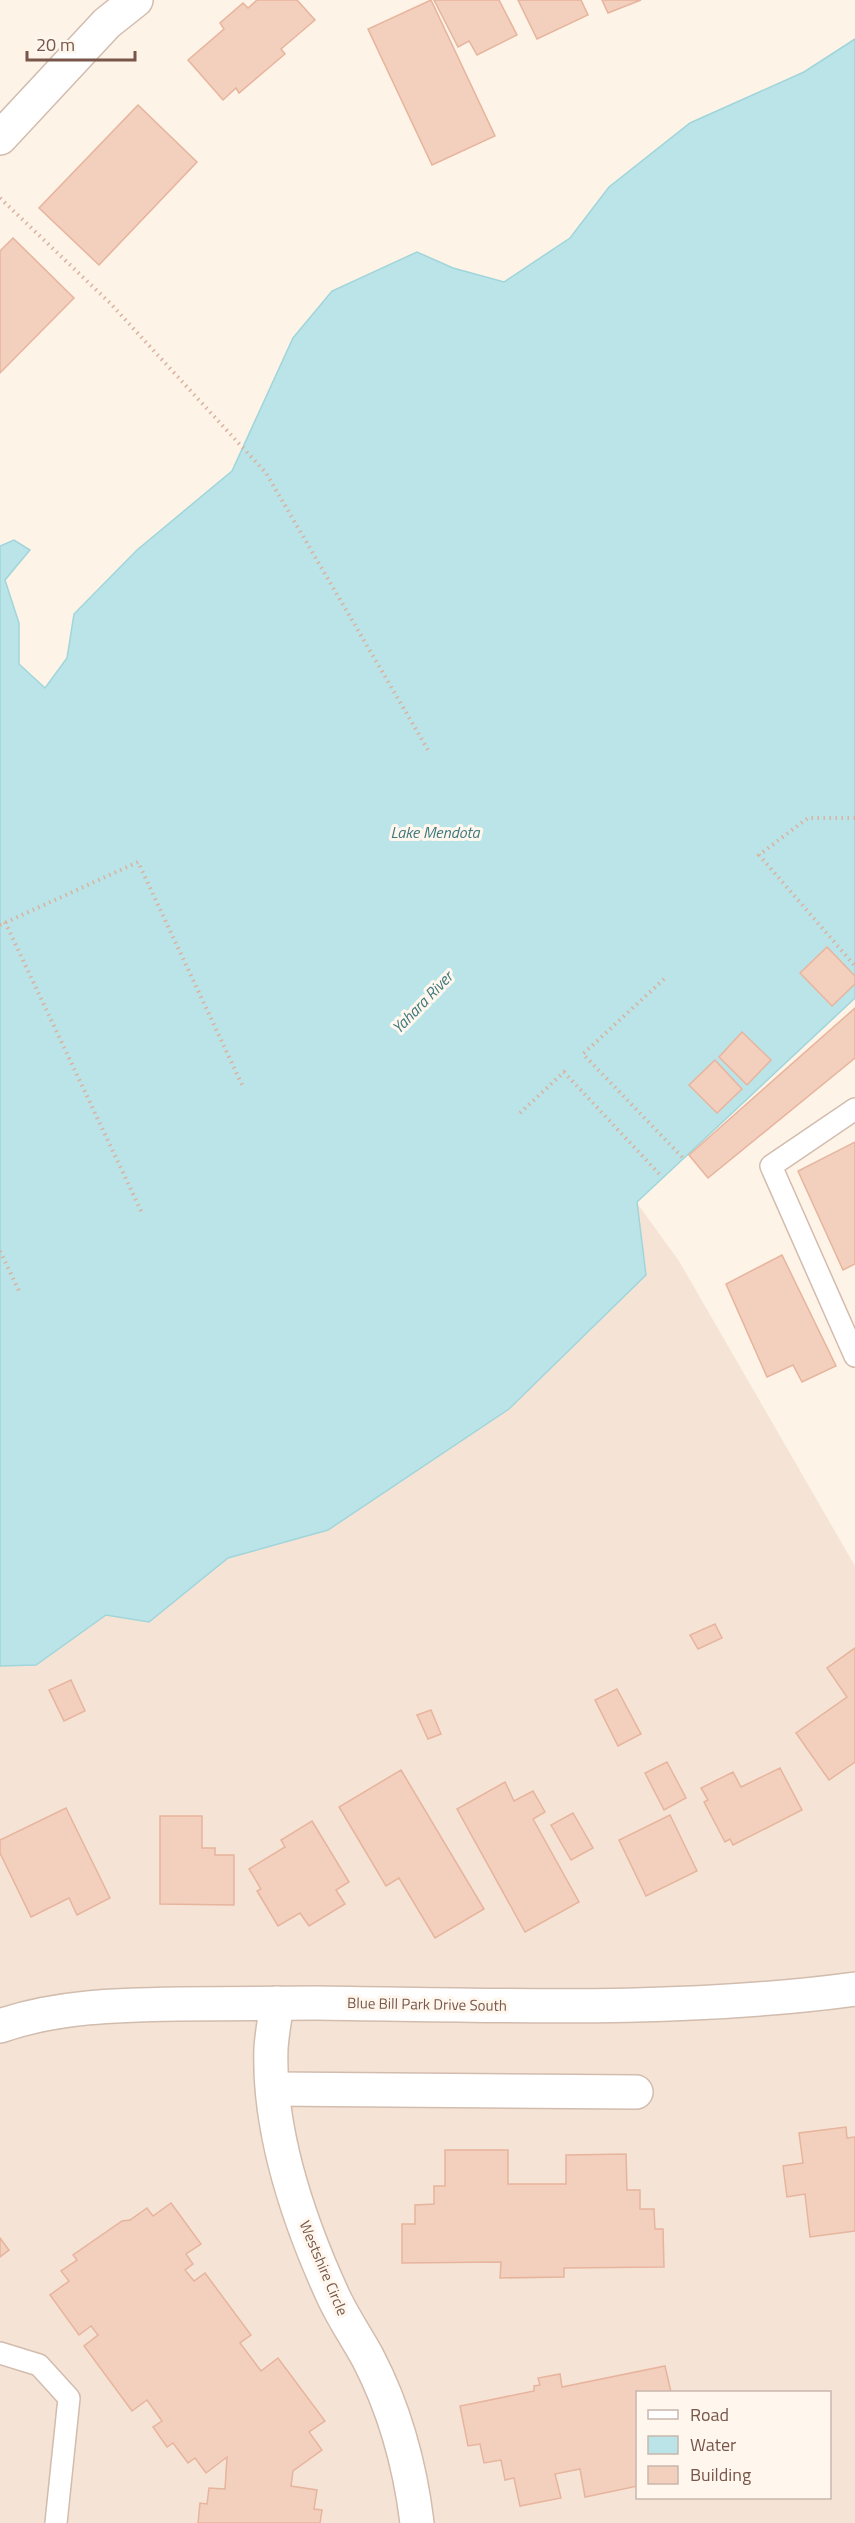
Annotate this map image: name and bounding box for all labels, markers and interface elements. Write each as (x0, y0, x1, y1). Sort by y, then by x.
scale bar (27, 24, 135, 62)
text: 20 m (36, 31, 75, 58)
water label: Lake Mendota (390, 820, 481, 844)
water label: Yahara River (386, 964, 459, 1039)
street label: Blue Bill Park Drive South (347, 1991, 507, 2017)
street label: Westshire Circle (294, 2217, 354, 2319)
legend (636, 2391, 831, 2499)
text: Road (690, 2401, 729, 2428)
text: Water (690, 2431, 736, 2458)
text: Building (690, 2461, 751, 2488)

